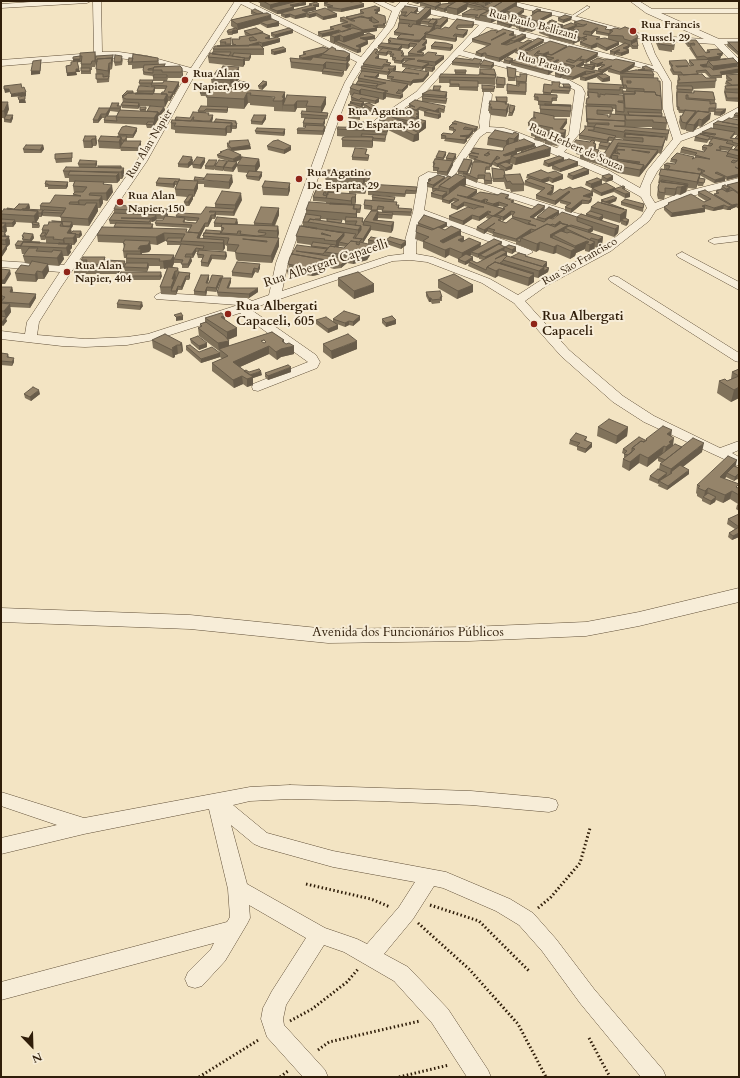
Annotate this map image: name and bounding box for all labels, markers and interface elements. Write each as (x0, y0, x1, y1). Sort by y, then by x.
street label: Rua Paulo Bellizani (488, 7, 578, 43)
place label: Rua Francis Russel, 29 (641, 18, 700, 44)
marker: Rua Francis Russel, 29 (628, 26, 638, 36)
street label: Rua Paraíso (516, 50, 572, 78)
place label: Rua Alan Napier, 199 (193, 67, 250, 93)
marker: Rua Alan Napier, 199 (180, 75, 190, 85)
place label: Rua Agatino De Esparta, 36 (348, 105, 420, 131)
street label: Rua Alan Napier (124, 107, 176, 181)
marker: Rua Agatino De Esparta, 36 (335, 113, 345, 123)
street label: Rua Herbert de Souza (527, 121, 625, 175)
place label: Rua Agatino De Esparta, 29 (307, 166, 379, 192)
marker: Rua Agatino De Esparta, 29 (294, 174, 304, 184)
place label: Rua Alan Napier, 150 (128, 189, 185, 215)
marker: Rua Alan Napier, 150 (115, 197, 125, 207)
street label: Rua São Francisco (540, 235, 620, 289)
street label: Rua Albergati Capacelli (262, 237, 390, 291)
place label: Rua Alan Napier, 404 (75, 259, 132, 285)
marker: Rua Alan Napier, 404 (62, 267, 72, 277)
place label: Rua Albergati Capaceli, 605 (236, 299, 318, 330)
marker: Rua Albergati Capaceli, 605 (223, 309, 233, 319)
place label: Rua Albergati Capaceli (542, 309, 624, 340)
marker: Rua Albergati Capaceli (529, 319, 539, 329)
street label: Avenida dos Funcionários Públicos (312, 625, 504, 641)
north arrow (12, 1026, 52, 1066)
text: N (30, 1049, 44, 1066)

